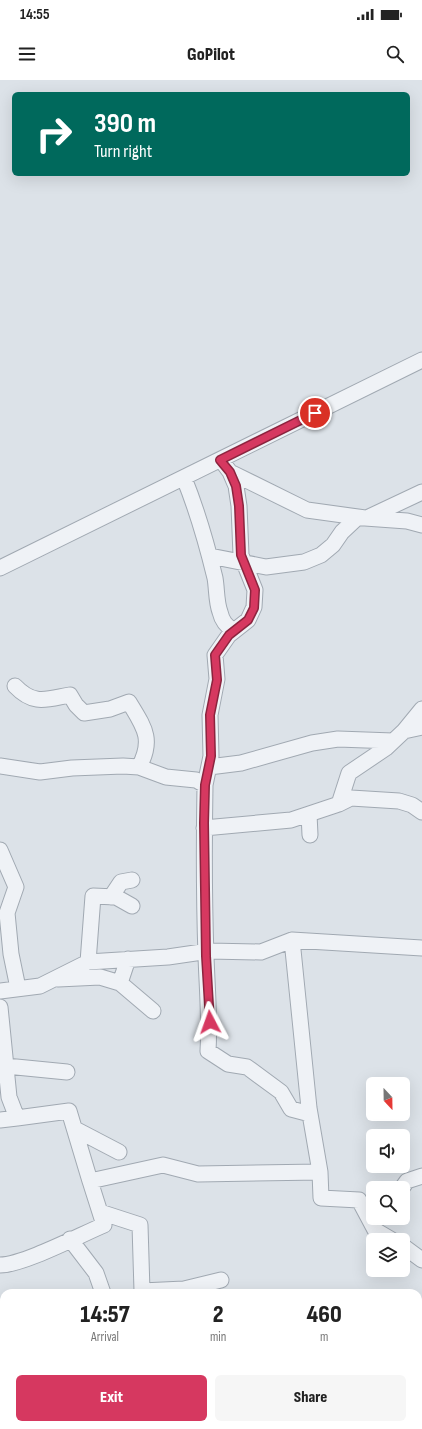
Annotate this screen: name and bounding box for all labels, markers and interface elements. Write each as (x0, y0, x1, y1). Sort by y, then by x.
text: 14:55 (20, 5, 50, 24)
icon: menu (16, 43, 38, 65)
icon: search (384, 43, 406, 65)
text: GoPilot (187, 44, 235, 65)
text: 390 m (94, 107, 156, 140)
icon: right (28, 108, 80, 160)
text: Turn right (94, 141, 152, 162)
pin (298, 396, 332, 430)
icon: arrive (304, 402, 326, 424)
position arrow (189, 1001, 231, 1043)
north arrow (366, 1077, 410, 1121)
map controls (366, 1077, 410, 1277)
button: sound (366, 1129, 410, 1173)
button: search (366, 1181, 410, 1225)
button: layers (366, 1233, 410, 1277)
text: 14:57 (80, 1300, 130, 1329)
text: 2 (213, 1300, 223, 1329)
text: 460 (307, 1300, 342, 1329)
text: Arrival (91, 1329, 119, 1345)
text: min (210, 1329, 226, 1345)
text: m (320, 1329, 328, 1345)
button: Exit (16, 1375, 207, 1421)
button: Share (215, 1375, 406, 1421)

